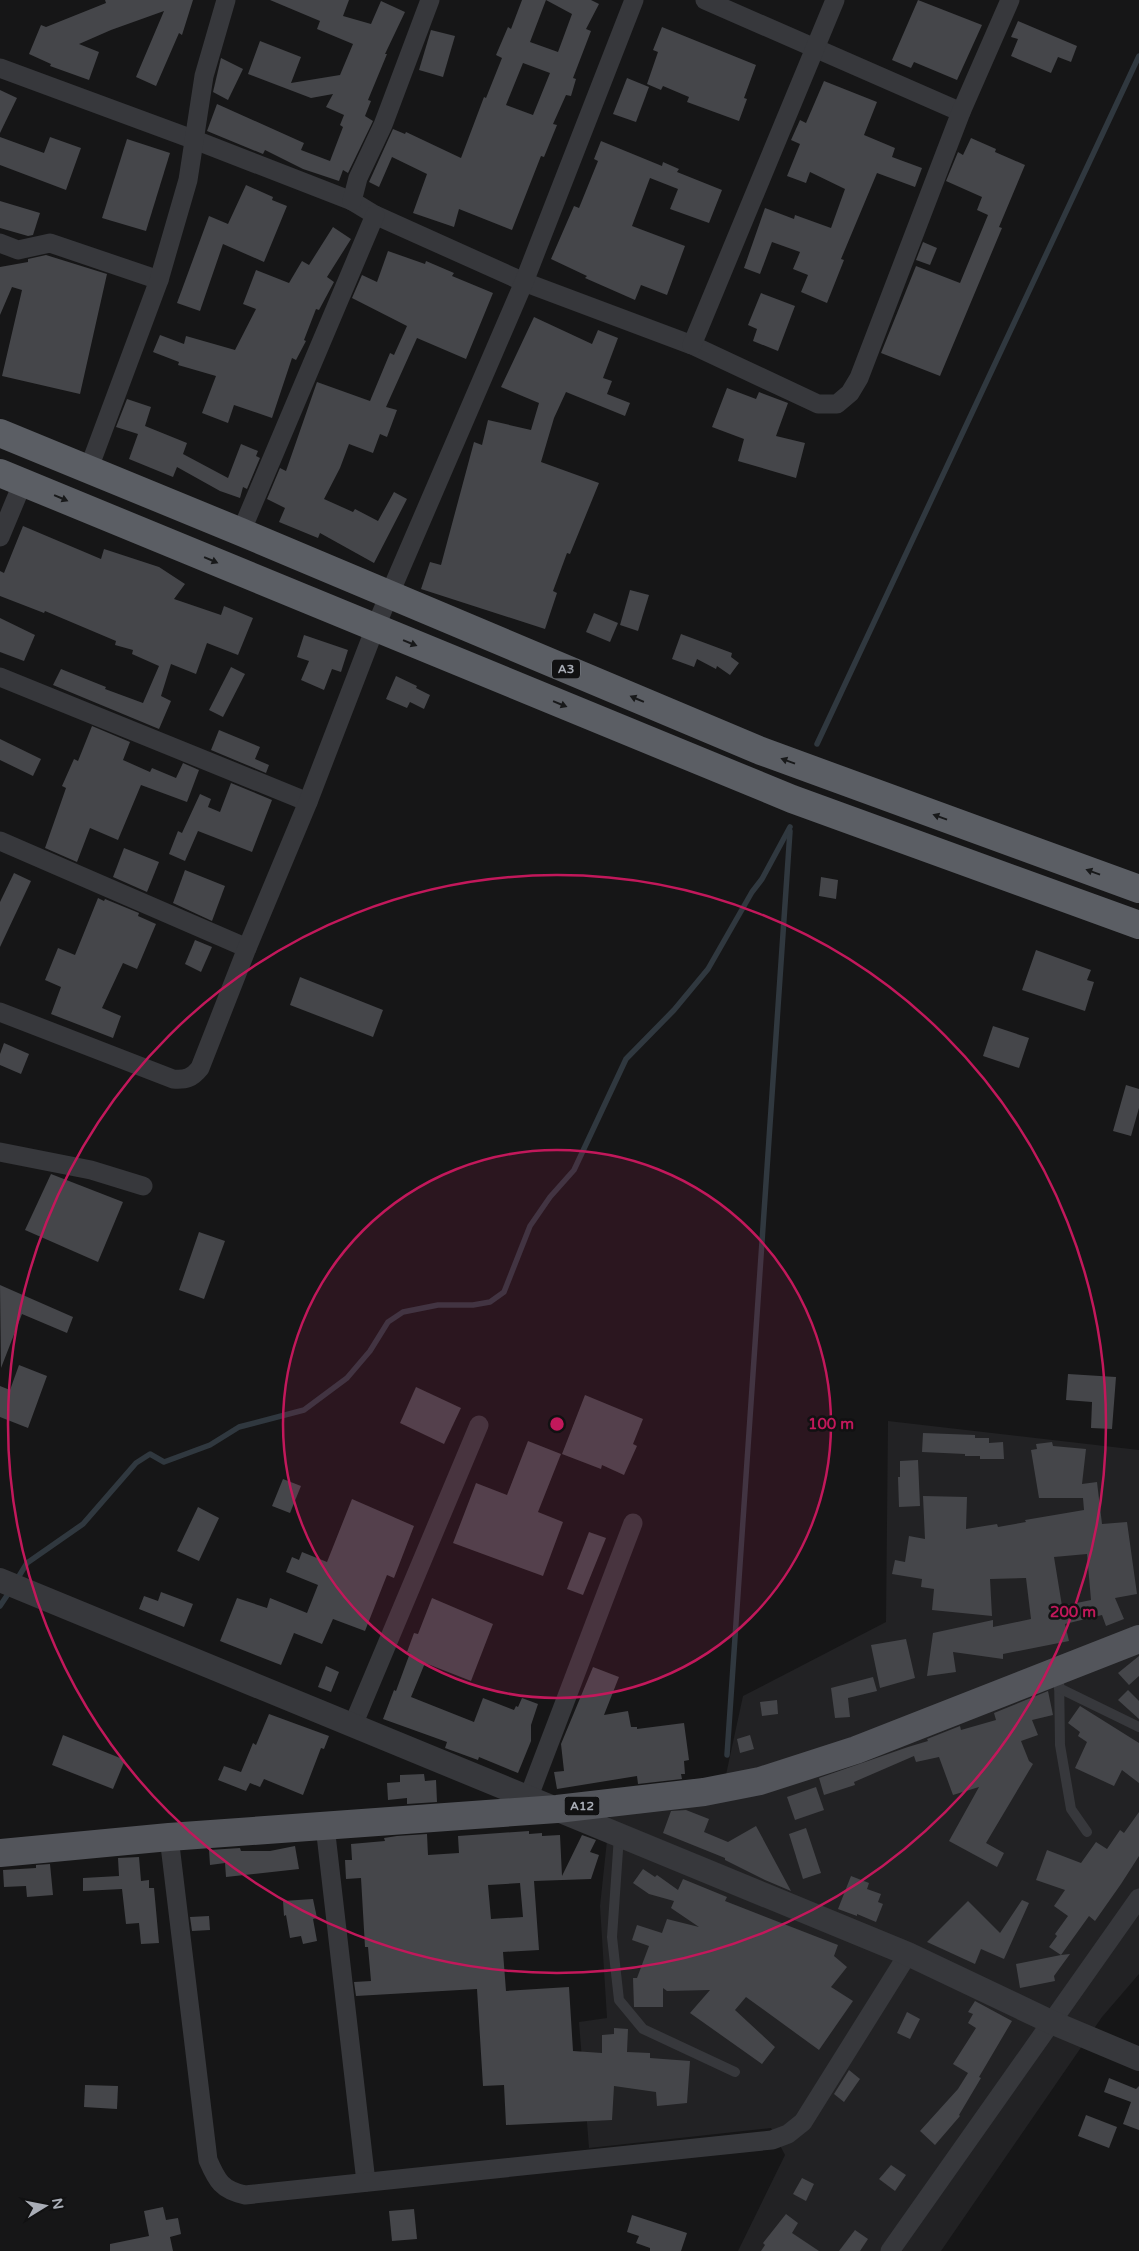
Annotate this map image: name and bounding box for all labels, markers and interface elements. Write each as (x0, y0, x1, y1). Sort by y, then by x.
one-way arrow (54, 494, 68, 502)
one-way arrow (204, 557, 219, 564)
one-way arrow (403, 639, 417, 647)
road number: A3 (552, 660, 580, 679)
one-way arrow (630, 695, 645, 703)
one-way arrow (553, 700, 568, 708)
one-way arrow (780, 757, 795, 765)
one-way arrow (933, 813, 948, 820)
one-way arrow (1085, 868, 1100, 876)
centre of rings (548, 1415, 566, 1433)
text: 100 m (808, 1415, 854, 1433)
text: 200 m (1050, 1603, 1096, 1621)
road number: A12 (564, 1796, 600, 1815)
north arrow (20, 2181, 70, 2231)
text: N (48, 2197, 67, 2211)

